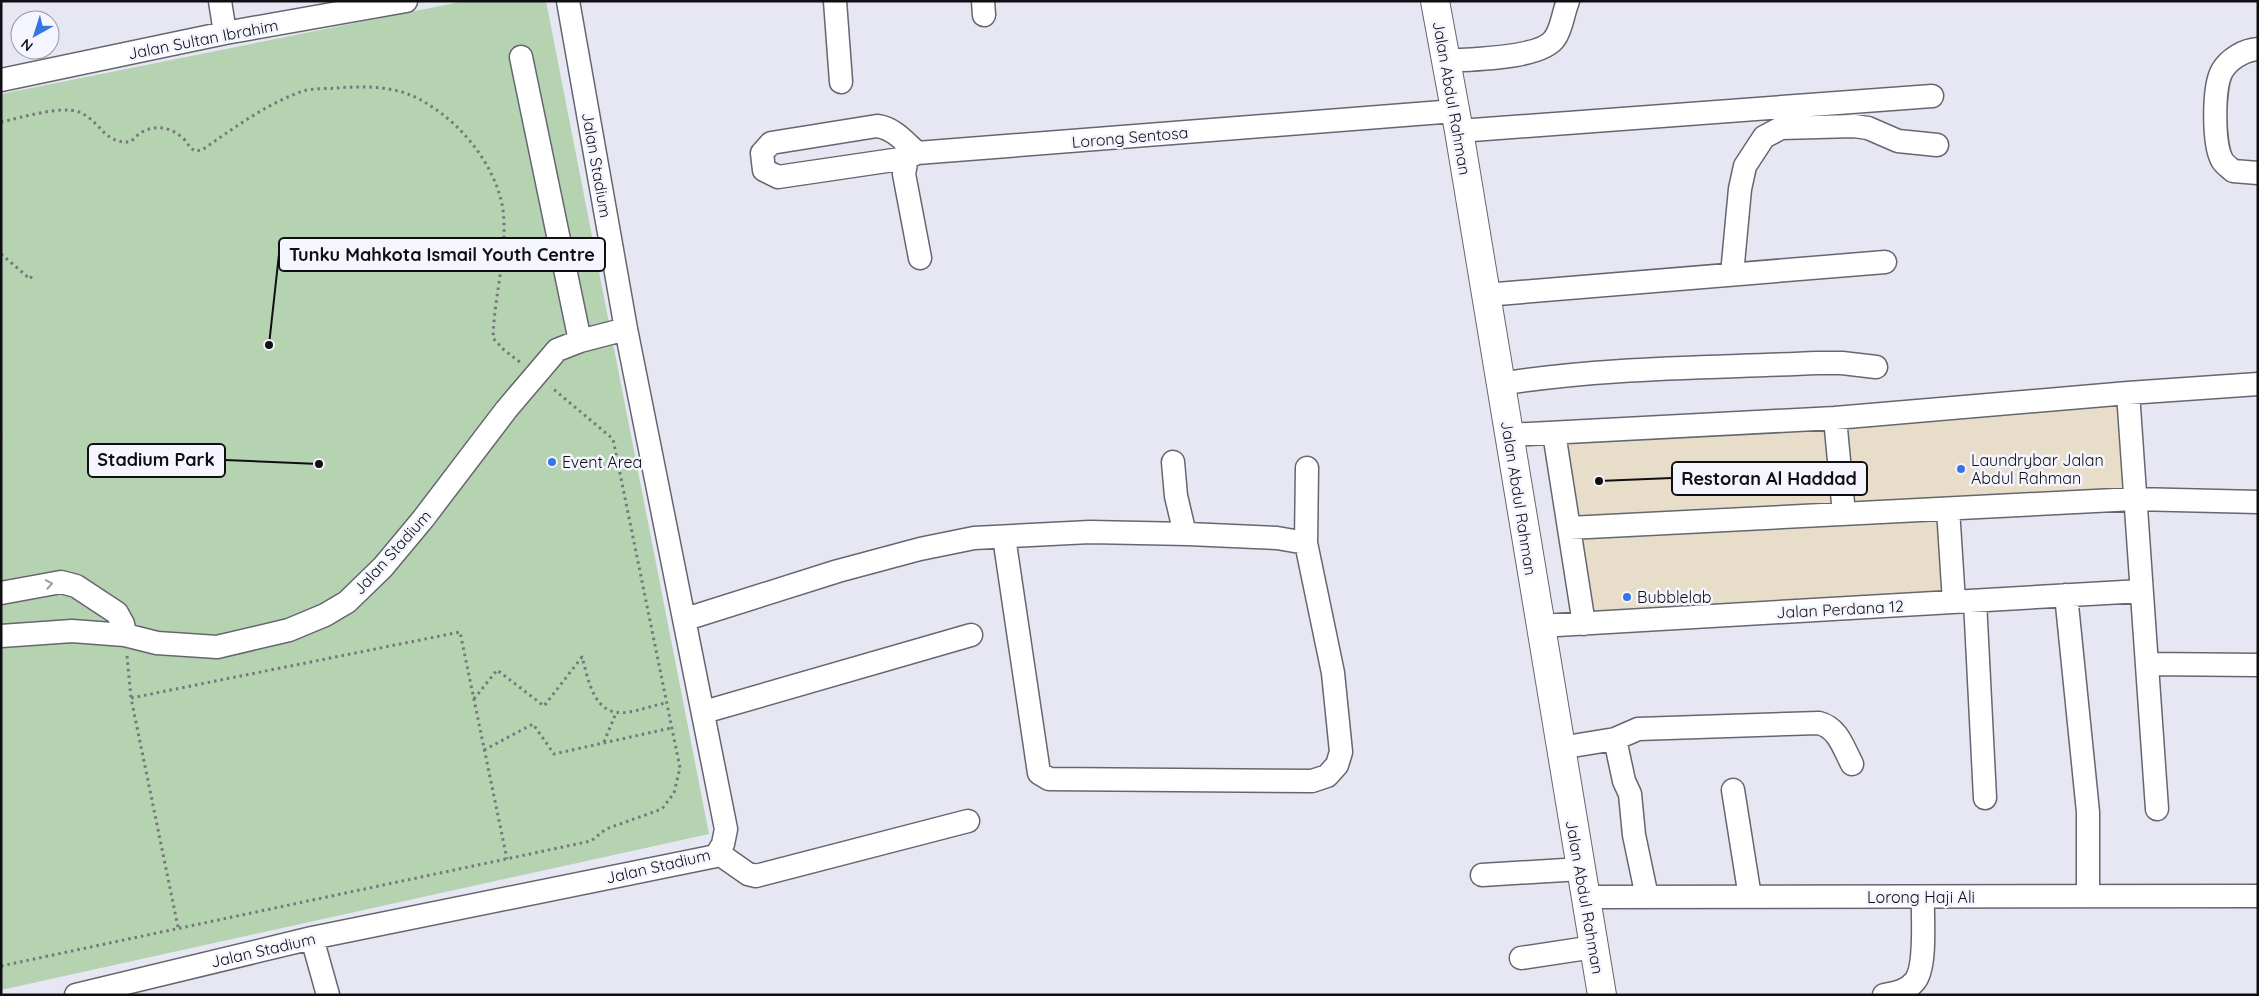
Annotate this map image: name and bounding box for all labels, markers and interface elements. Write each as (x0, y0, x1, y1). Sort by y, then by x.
north arrow (10, 10, 60, 60)
street label: Jalan Sultan Ibrahim (126, 15, 280, 63)
street label: Jalan Abdul Rahman (1429, 19, 1475, 177)
text: N (17, 35, 36, 55)
street label: Jalan Stadium (578, 111, 616, 219)
street label: Lorong Sentosa (1071, 122, 1189, 152)
callout: Tunku Mahkota Ismail Youth Centre (279, 238, 605, 271)
text: Tunku Mahkota Ismail Youth Centre (289, 243, 595, 266)
street label: Jalan Abdul Rahman (1497, 419, 1541, 577)
callout: Stadium Park (88, 444, 225, 477)
text: Stadium Park (97, 448, 215, 471)
place label: Laundrybar Jalan Abdul Rahman (1971, 450, 2104, 488)
place label: Event Area (562, 452, 642, 472)
marker: Event Area (546, 456, 558, 468)
callout: Restoran Al Haddad (1672, 462, 1867, 495)
marker: Laundrybar Jalan Abdul Rahman (1955, 463, 1967, 475)
text: Restoran Al Haddad (1681, 467, 1857, 490)
street label: Jalan Stadium (349, 506, 435, 598)
one-way arrow (45, 579, 54, 590)
place label: Bubblelab (1637, 587, 1712, 607)
marker: Bubblelab (1621, 591, 1633, 603)
street label: Jalan Perdana 12 (1776, 596, 1904, 622)
street label: Jalan Abdul Rahman (1562, 818, 1608, 976)
street label: Jalan Stadium (604, 844, 712, 888)
street label: Lorong Haji Ali (1867, 887, 1975, 907)
street label: Jalan Stadium (209, 928, 317, 972)

